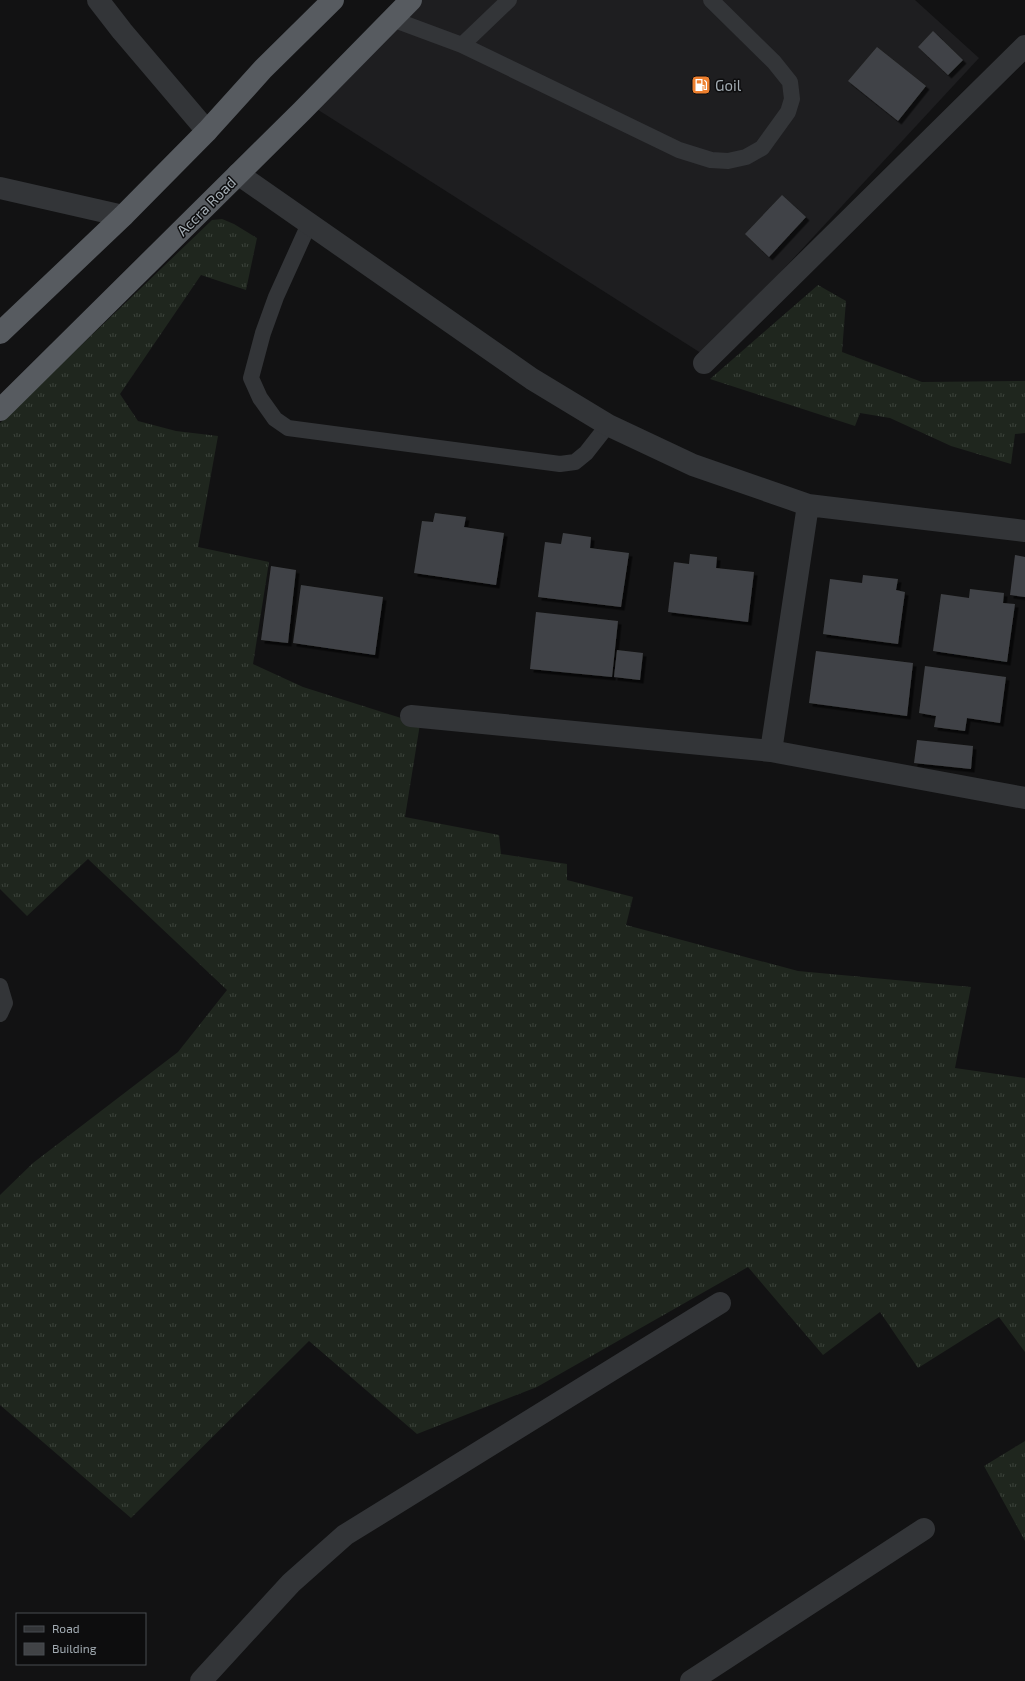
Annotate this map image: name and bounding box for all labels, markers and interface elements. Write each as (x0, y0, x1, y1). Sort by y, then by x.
fuel station icon: Goil (690, 74, 712, 96)
place label: Goil (715, 76, 742, 94)
street label: Accra Road (173, 173, 239, 239)
legend (16, 1613, 146, 1665)
text: Road (52, 1621, 80, 1635)
text: Building (52, 1641, 97, 1655)

